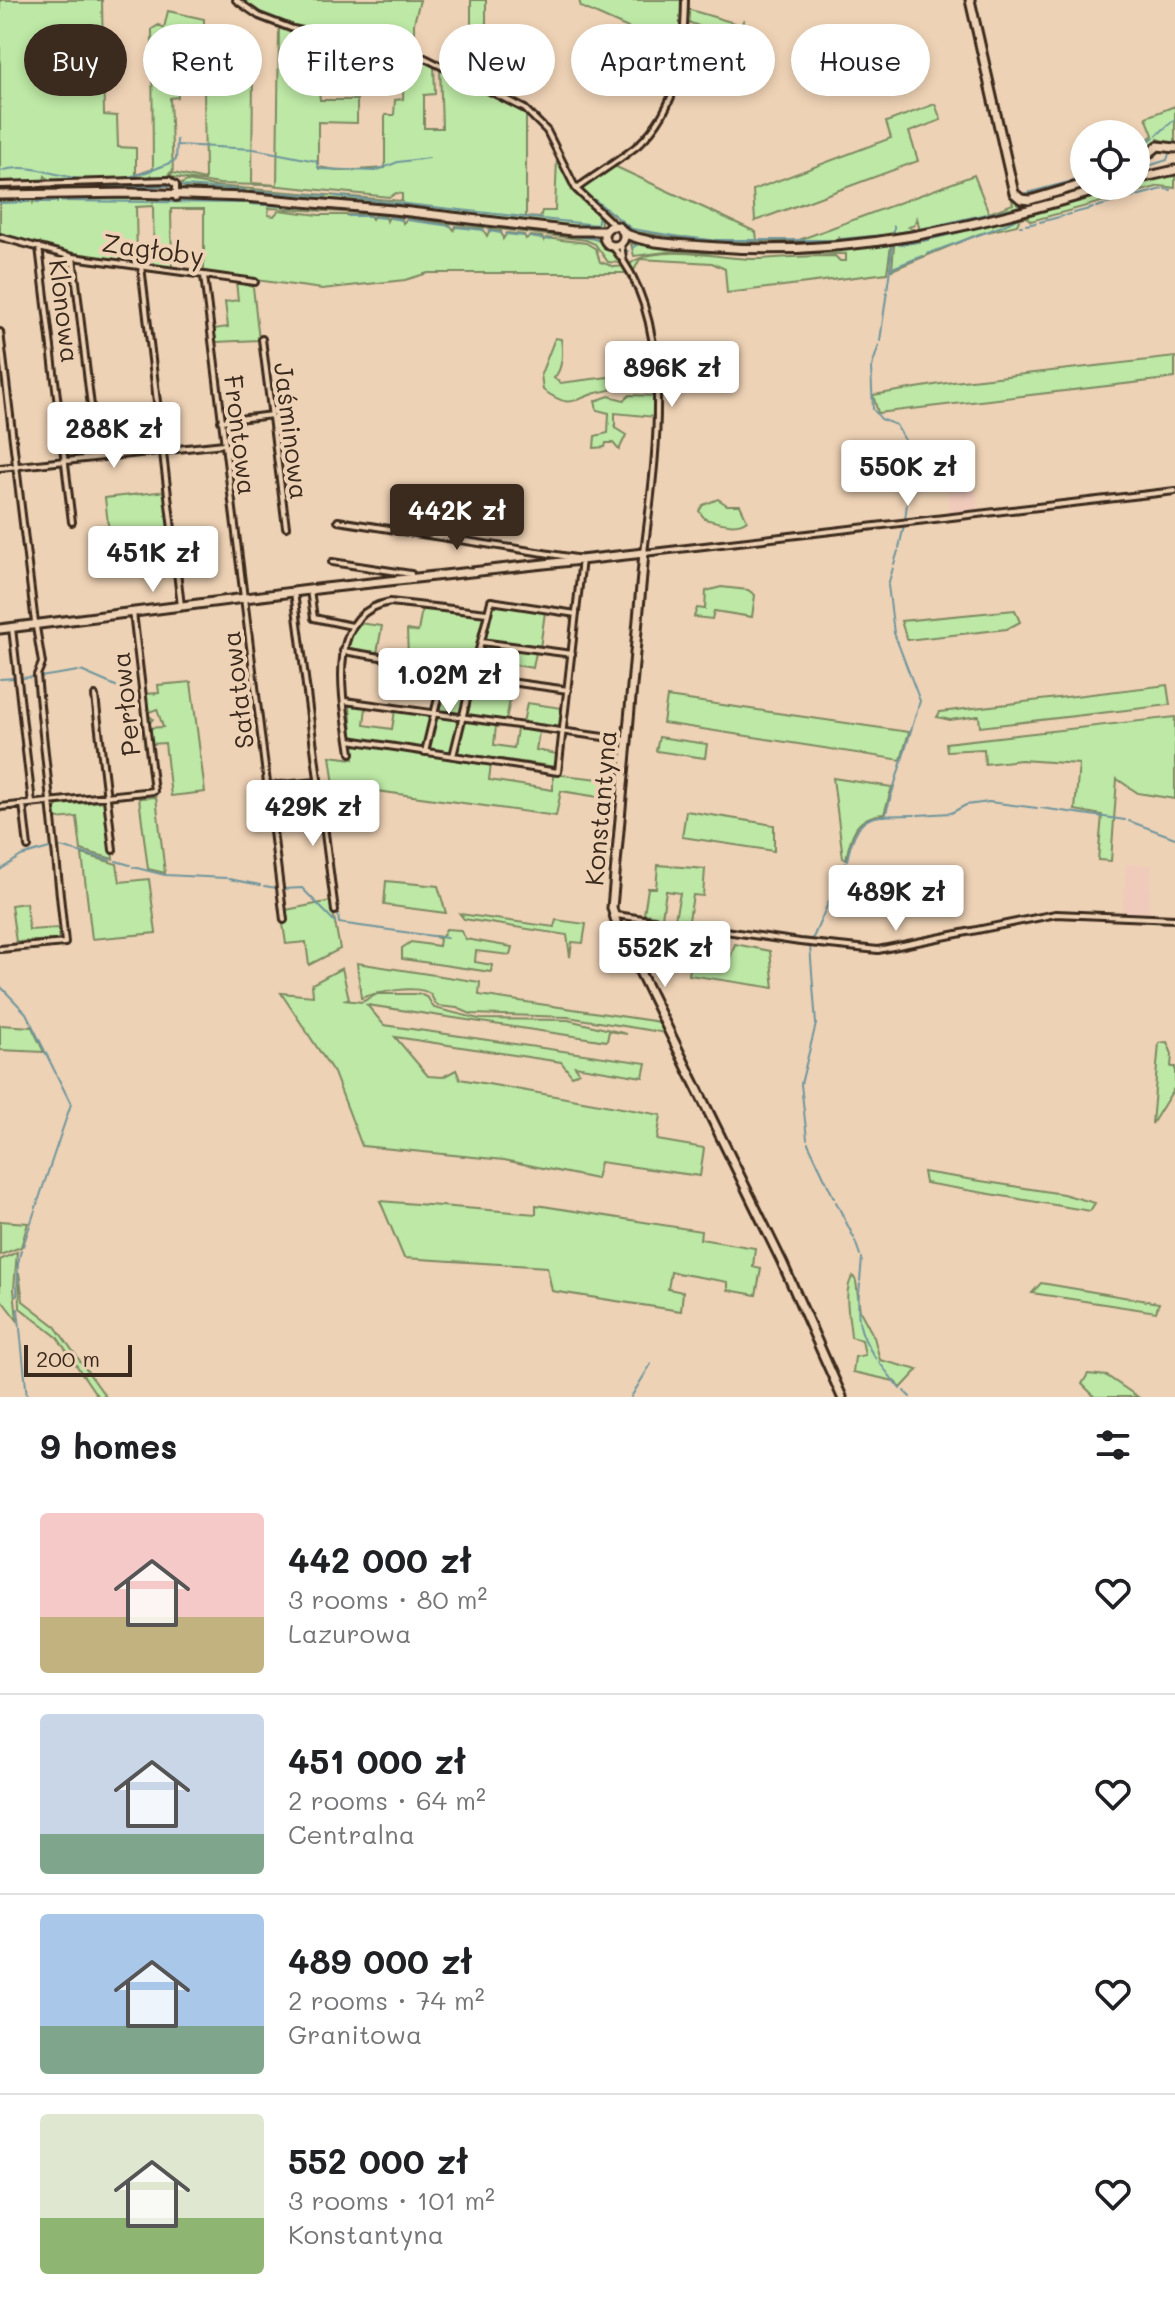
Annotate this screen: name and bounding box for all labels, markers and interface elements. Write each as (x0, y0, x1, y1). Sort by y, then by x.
chip: Buy (24, 24, 127, 96)
chip: Rent (143, 24, 262, 96)
chip: Filters (278, 24, 423, 96)
chip: New (439, 24, 555, 96)
chip: Apartment (571, 24, 775, 96)
chip: House (791, 24, 930, 96)
map controls (1070, 120, 1150, 200)
button: locate (1070, 120, 1150, 200)
street label: Zagłoby (100, 225, 206, 273)
street label: Klonowa (42, 257, 88, 365)
pin: 896K zł (598, 341, 746, 409)
text: 896K zł (623, 350, 721, 384)
street label: Jaśminowa (267, 360, 317, 502)
street label: Frontowa (217, 373, 265, 497)
pin: 288K zł (40, 402, 188, 470)
text: 288K zł (65, 411, 163, 445)
pin: 550K zł (834, 440, 982, 508)
text: 550K zł (859, 449, 957, 483)
pin: 442K zł (383, 484, 531, 552)
text: 442K zł (408, 493, 506, 527)
pin: 451K zł (79, 526, 227, 594)
text: 451K zł (106, 535, 200, 569)
street label: Sałatowa (213, 629, 261, 751)
pin: 1.02M zł (366, 648, 532, 716)
street label: Perłowa (103, 650, 147, 758)
text: 1.02M zł (396, 657, 502, 691)
street label: Konstantyna (576, 729, 624, 887)
pin: 429K zł (239, 780, 387, 848)
text: 429K zł (264, 789, 362, 823)
pin: 489K zł (822, 865, 970, 933)
text: 489K zł (847, 874, 945, 908)
pin: 552K zł (591, 921, 739, 989)
text: 552K zł (617, 930, 713, 964)
scale bar (24, 1341, 132, 1377)
text: 200 m (36, 1344, 100, 1373)
text: 9 homes (40, 1423, 177, 1468)
icon: filters (1091, 1423, 1135, 1467)
text: 442 000 zł (288, 1537, 472, 1582)
icon: home (104, 1545, 200, 1641)
icon: heart (1091, 1571, 1135, 1615)
text: 3 rooms · 80 m² (288, 1582, 487, 1616)
text: Lazurowa (288, 1616, 411, 1650)
text: 451 000 zł (288, 1738, 466, 1783)
icon: home (104, 1746, 200, 1842)
icon: heart (1091, 1772, 1135, 1816)
text: 2 rooms · 64 m² (288, 1783, 486, 1817)
text: Centralna (288, 1817, 415, 1851)
text: 489 000 zł (288, 1938, 473, 1983)
icon: home (104, 1946, 200, 2042)
icon: heart (1091, 1972, 1135, 2016)
text: 2 rooms · 74 m² (288, 1983, 485, 2017)
text: Granitowa (288, 2017, 422, 2051)
text: 552 000 zł (288, 2138, 468, 2183)
icon: home (104, 2146, 200, 2242)
icon: heart (1091, 2172, 1135, 2216)
text: 3 rooms · 101 m² (288, 2183, 495, 2217)
text: Konstantyna (288, 2217, 444, 2251)

